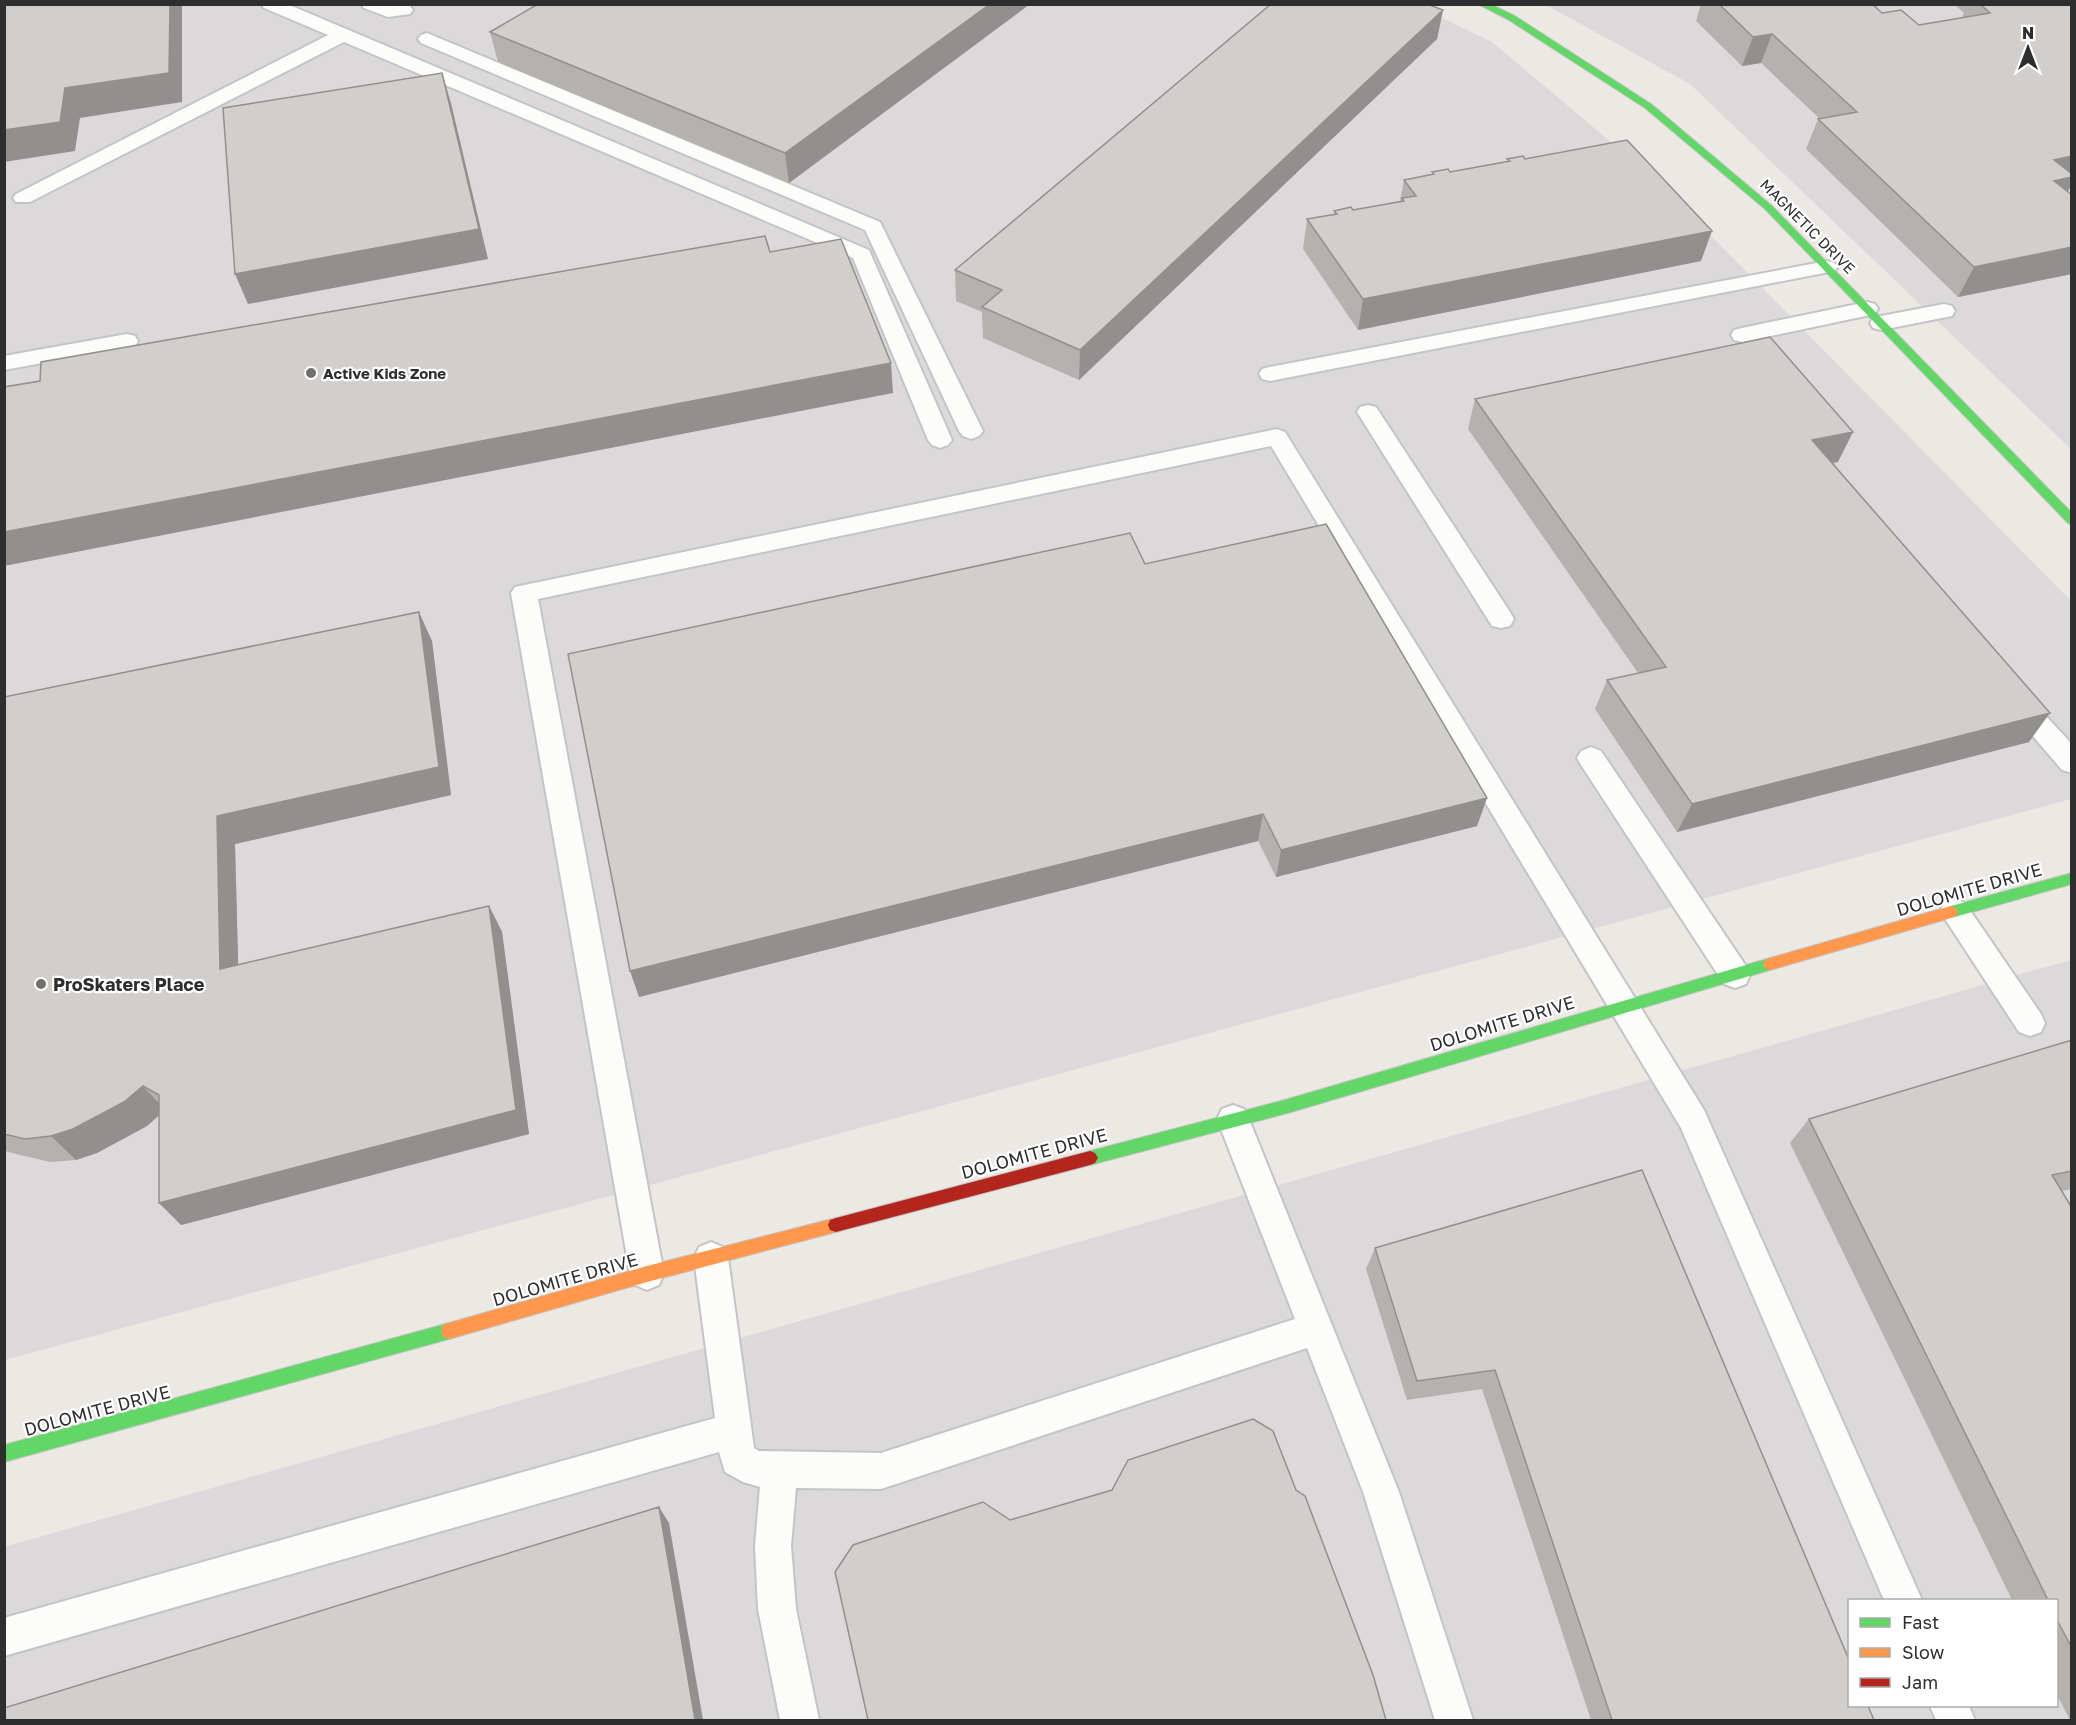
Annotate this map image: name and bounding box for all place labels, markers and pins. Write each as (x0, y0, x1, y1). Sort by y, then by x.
place label: Active Kids Zone (323, 364, 446, 382)
marker: Active Kids Zone (304, 366, 318, 380)
place label: ProSkaters Place (53, 973, 205, 995)
marker: ProSkaters Place (34, 977, 48, 991)

